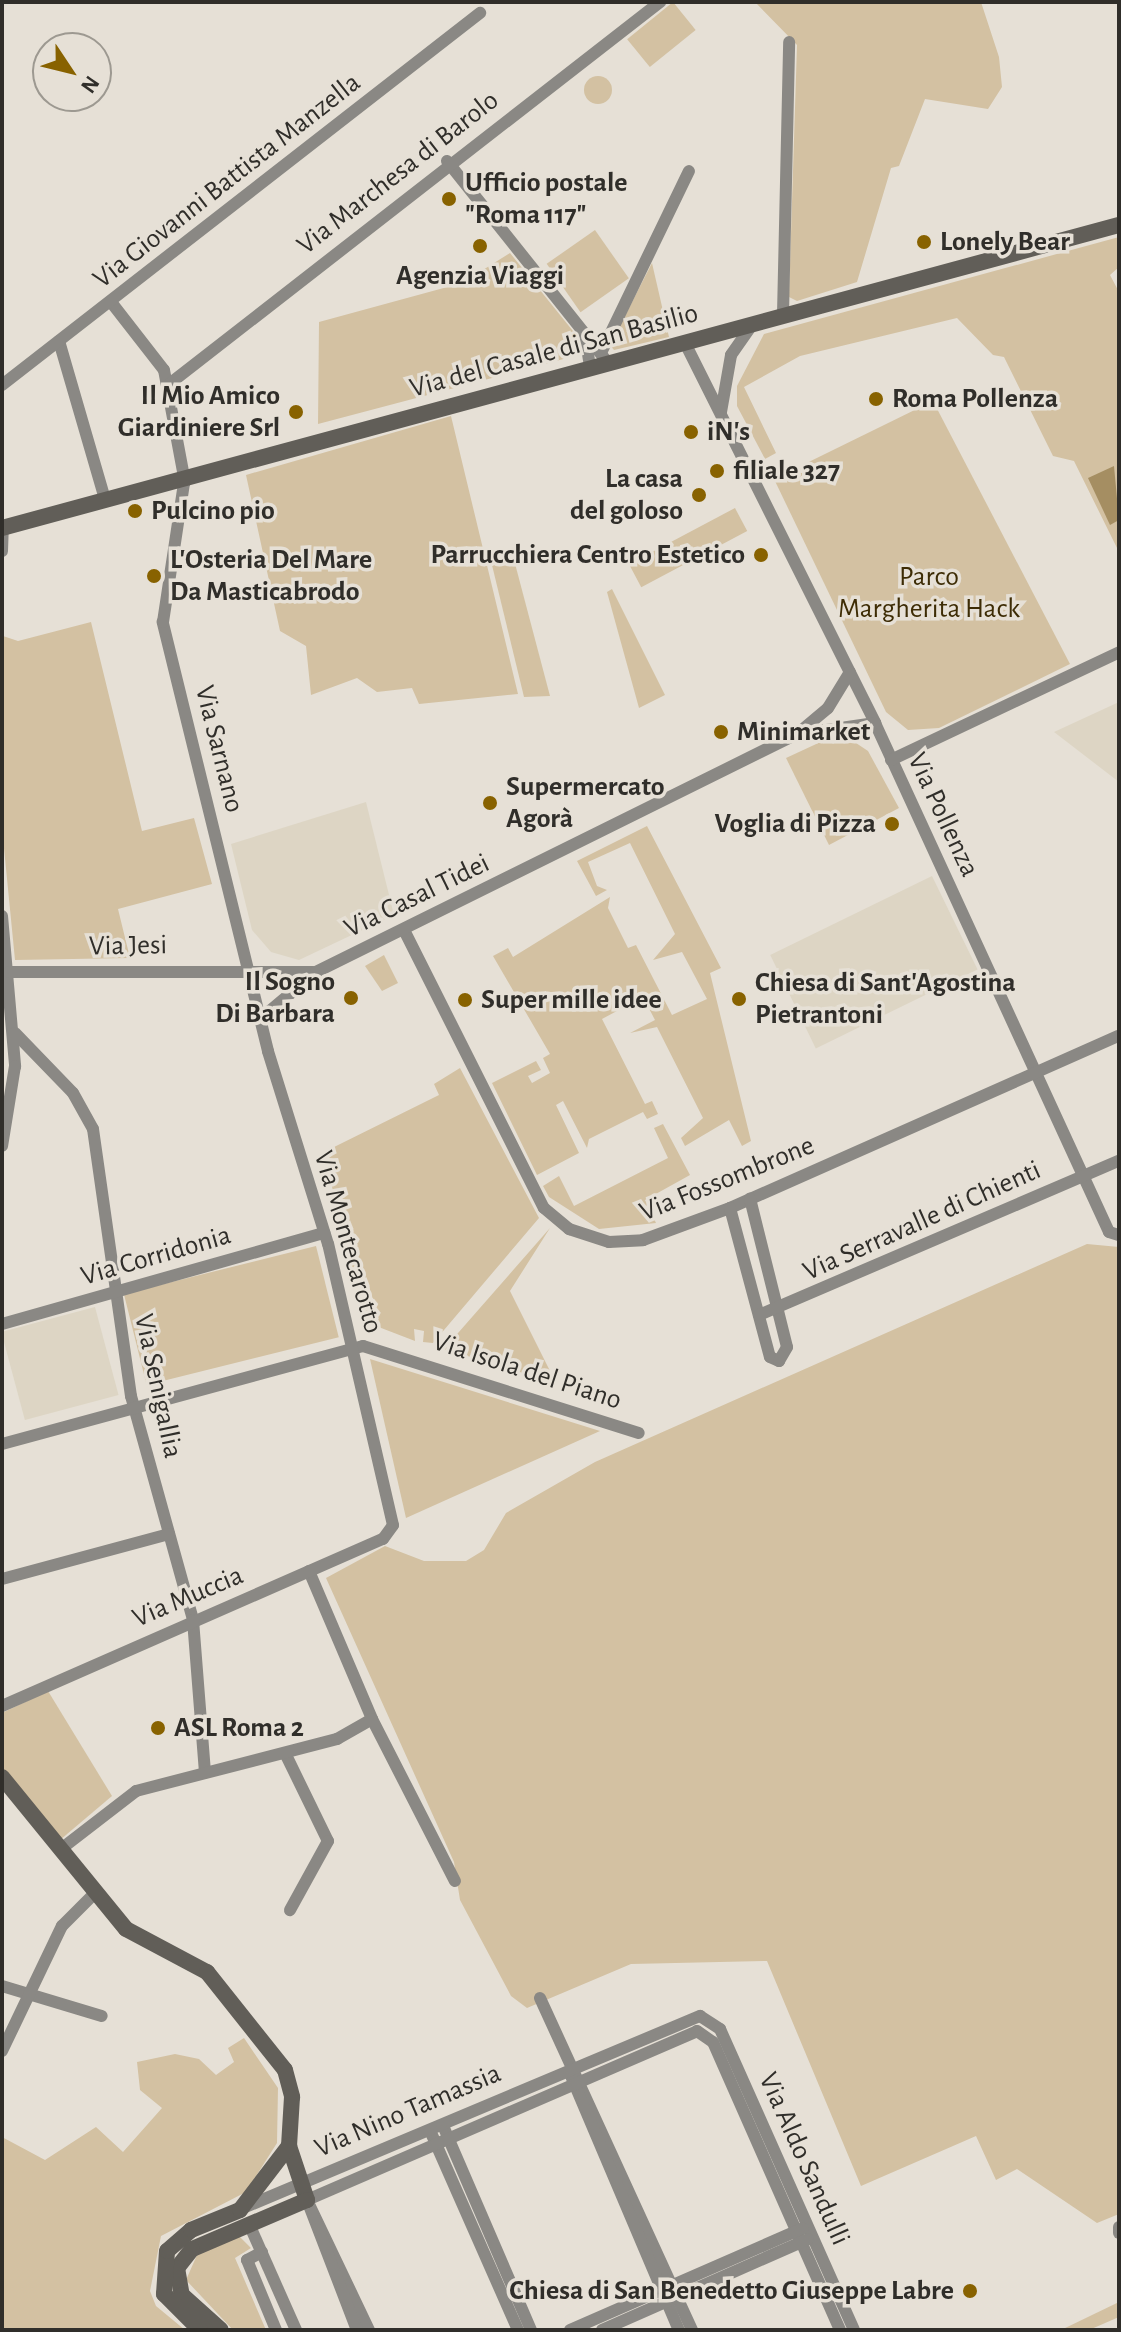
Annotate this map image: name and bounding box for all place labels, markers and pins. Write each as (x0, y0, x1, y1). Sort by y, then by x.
place label: Ufficio postale "Roma 117" (465, 166, 627, 232)
marker: Ufficio postale "Roma 117" (440, 190, 458, 208)
place label: Lonely Bear (940, 225, 1070, 259)
marker: Lonely Bear (915, 233, 933, 251)
marker: Agenzia Viaggi (471, 237, 489, 255)
place label: Agenzia Viaggi (396, 259, 564, 293)
place label: Il Mio Amico Giardiniere Srl (118, 379, 280, 445)
place label: Roma Pollenza (892, 382, 1058, 416)
marker: Roma Pollenza (867, 390, 885, 408)
marker: Il Mio Amico Giardiniere Srl (287, 403, 305, 421)
place label: iN's (707, 415, 750, 449)
marker: iN's (682, 423, 700, 441)
place label: filiale 327 (733, 454, 840, 488)
place label: La casa del goloso (570, 462, 683, 528)
marker: filiale 327 (708, 462, 726, 480)
marker: La casa del goloso (690, 486, 708, 504)
place label: Pulcino pio (151, 494, 275, 528)
marker: Pulcino pio (126, 502, 144, 520)
place label: Parrucchiera Centro Estetico (430, 538, 745, 572)
place label: L'Osteria Del Mare Da Masticabrodo (170, 543, 372, 609)
marker: Parrucchiera Centro Estetico (752, 546, 770, 564)
marker: L'Osteria Del Mare Da Masticabrodo (145, 567, 163, 585)
place label: Minimarket (737, 715, 870, 749)
marker: Minimarket (712, 723, 730, 741)
place label: Supermercato Agorà (506, 770, 665, 836)
marker: Supermercato Agorà (481, 794, 499, 812)
place label: Voglia di Pizza (714, 807, 876, 841)
marker: Voglia di Pizza (883, 815, 901, 833)
place label: Il Sogno Di Barbara (215, 965, 335, 1031)
place label: Chiesa di Sant'Agostina Pietrantoni (755, 966, 1016, 1032)
place label: Super mille idee (481, 983, 662, 1017)
marker: Il Sogno Di Barbara (342, 989, 360, 1007)
marker: Chiesa di Sant'Agostina Pietrantoni (730, 990, 748, 1008)
marker: Super mille idee (456, 991, 474, 1009)
place label: ASL Roma 2 (174, 1711, 304, 1745)
marker: ASL Roma 2 (149, 1719, 167, 1737)
place label: Chiesa di San Benedetto Giuseppe Labre (509, 2274, 954, 2308)
marker: Chiesa di San Benedetto Giuseppe Labre (961, 2282, 979, 2300)

